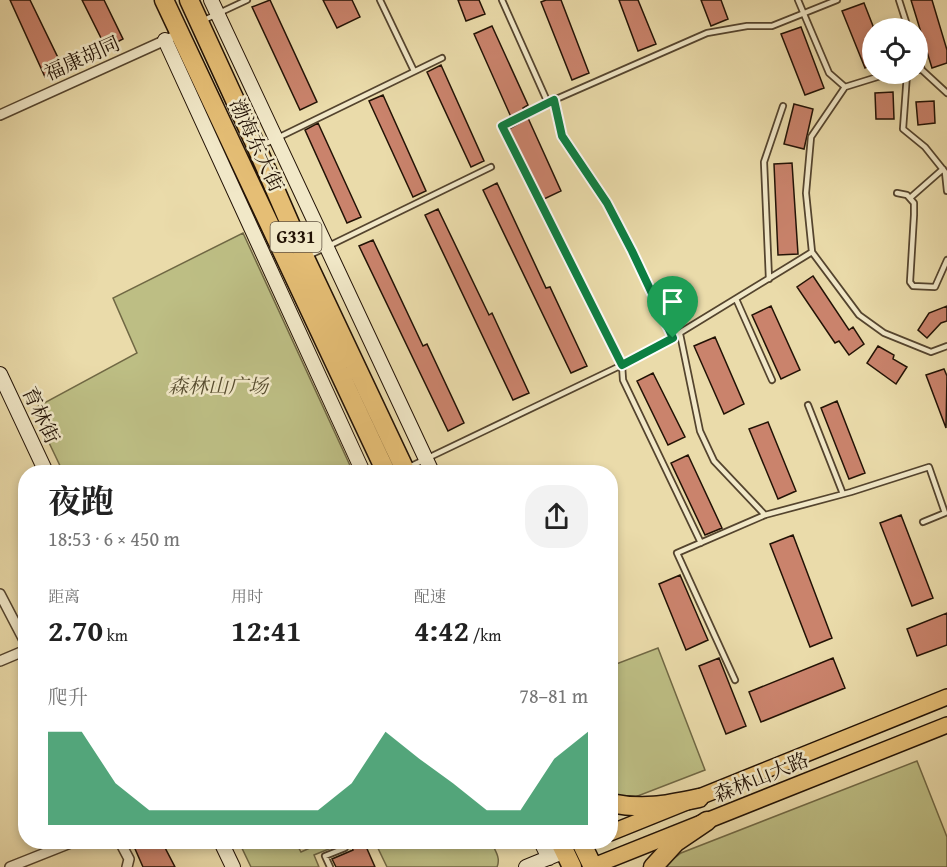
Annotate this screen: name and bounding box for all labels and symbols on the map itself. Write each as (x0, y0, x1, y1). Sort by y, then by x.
street label: 福康胡同 (39, 28, 124, 87)
street label: 渤海东大街 (223, 93, 292, 196)
road number: G331 (270, 222, 322, 252)
pin (647, 276, 698, 338)
park label: 森林山广场 (168, 371, 270, 400)
street label: 育林街 (16, 381, 67, 448)
street label: 森林山大路 (709, 744, 813, 809)

